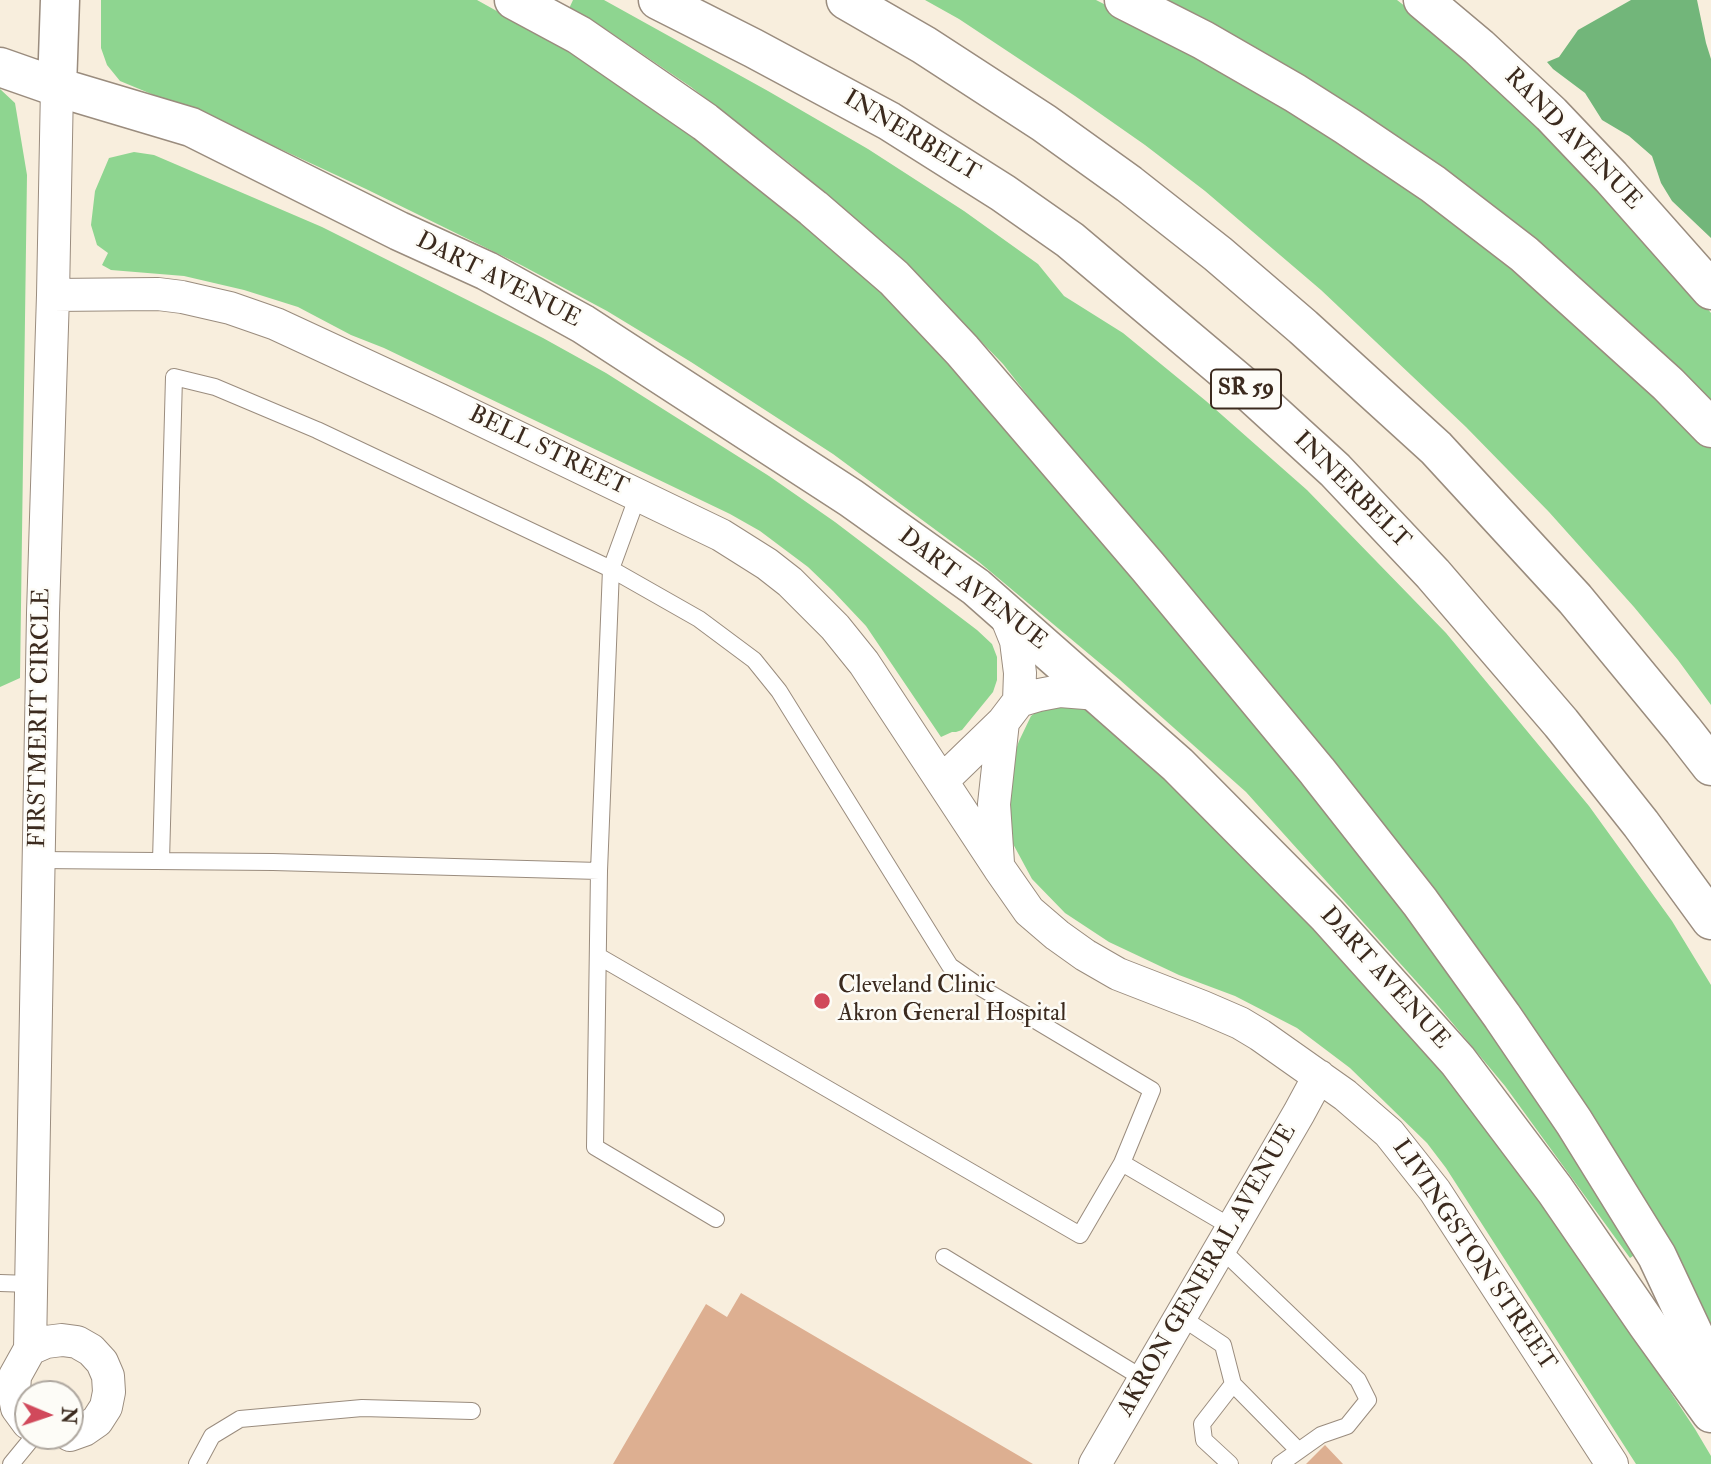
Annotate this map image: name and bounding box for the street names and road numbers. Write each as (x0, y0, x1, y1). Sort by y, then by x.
street label: RAND AVENUE (1497, 63, 1647, 217)
street label: INNERBELT (838, 85, 984, 189)
street label: DART AVENUE (411, 227, 585, 335)
road number: SR 59 (1211, 370, 1281, 408)
street label: BELL STREET (464, 401, 632, 503)
street label: INNERBELT (1286, 426, 1416, 556)
street label: DART AVENUE (892, 523, 1052, 657)
street label: FIRSTMERIT CIRCLE (24, 588, 58, 848)
street label: DART AVENUE (1313, 902, 1455, 1056)
street label: AKRON GENERAL AVENUE (1112, 1120, 1304, 1422)
street label: LIVINGSTON STREET (1385, 1135, 1561, 1377)

